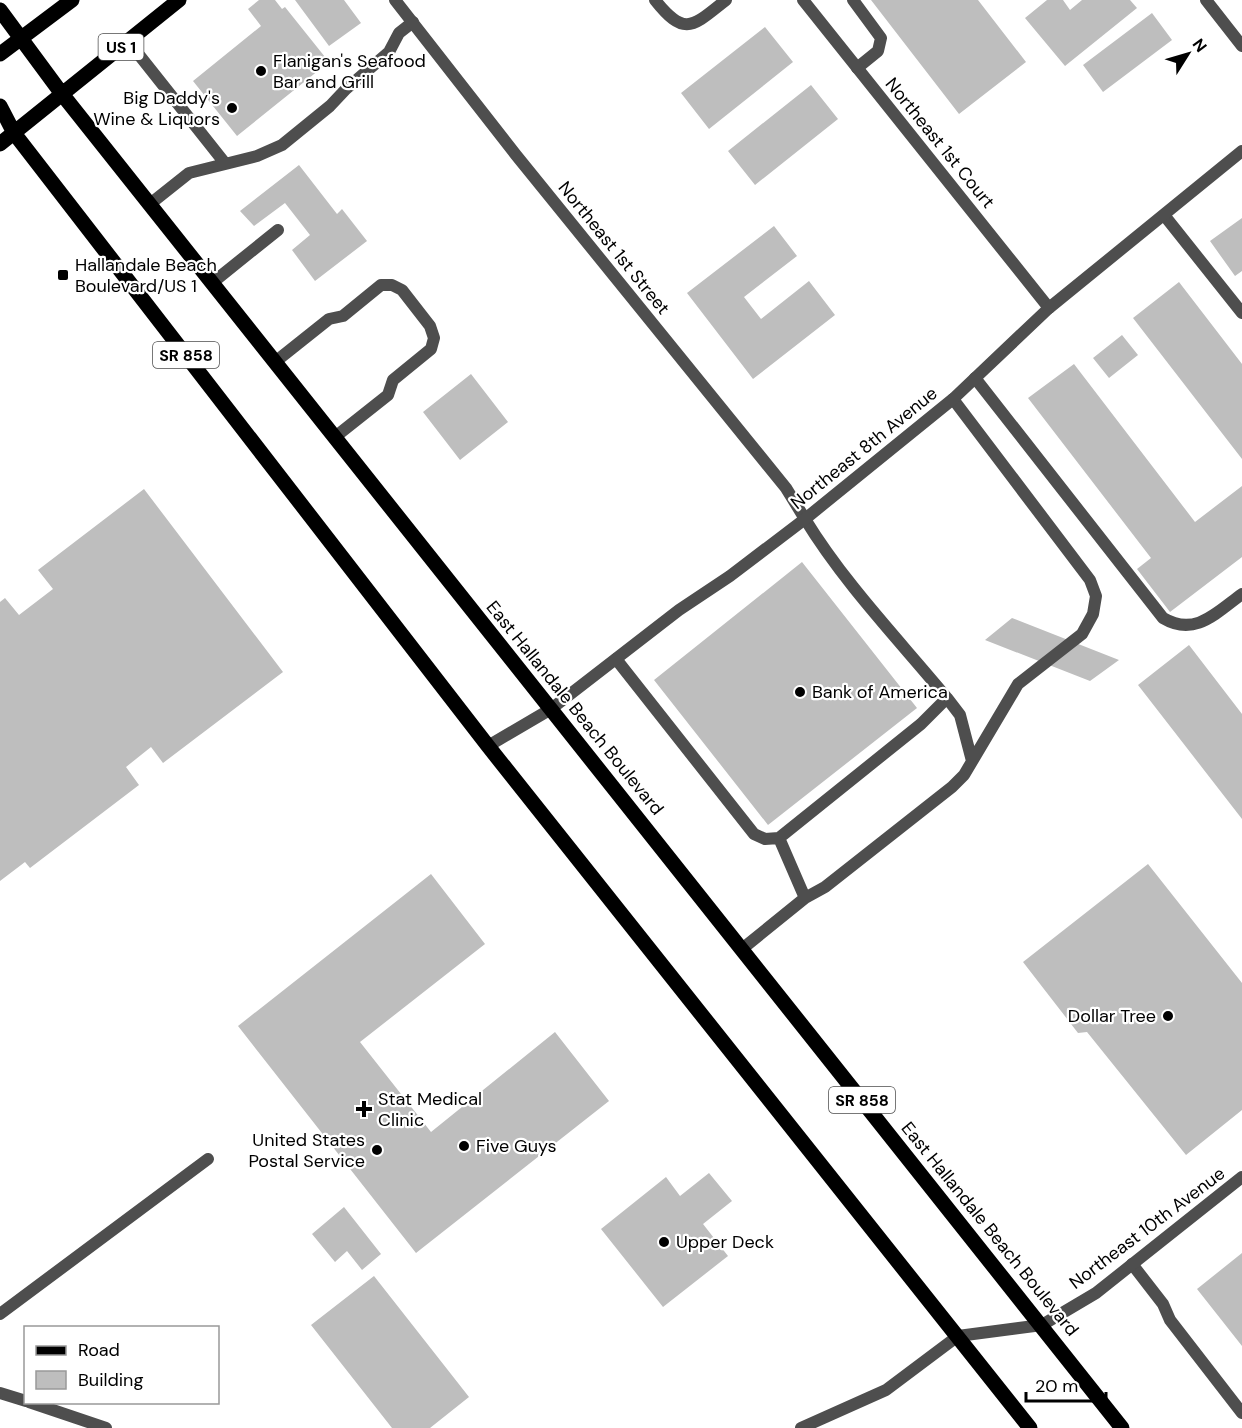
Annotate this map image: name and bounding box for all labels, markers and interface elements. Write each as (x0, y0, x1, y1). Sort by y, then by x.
north arrow (1158, 24, 1218, 84)
road number: US 1 (98, 34, 144, 60)
text: N (1188, 34, 1211, 56)
place label: Flanigan's Seafood Bar and Grill (273, 49, 426, 94)
marker: Flanigan's Seafood Bar and Grill (254, 64, 268, 78)
street label: Northeast 1st Court (880, 73, 1000, 213)
place label: Big Daddy's Wine & Liquors (93, 86, 220, 131)
marker: Big Daddy's Wine & Liquors (225, 101, 239, 115)
street label: Northeast 1st Street (553, 176, 675, 320)
place label: Hallandale Beach Boulevard/US 1 (75, 253, 217, 298)
marker: Hallandale Beach Boulevard/US 1 (56, 268, 70, 282)
road number: SR 858 (153, 342, 219, 368)
street label: Northeast 8th Avenue (786, 381, 942, 515)
street label: East Hallandale Beach Boulevard (481, 596, 669, 820)
place label: Bank of America (812, 680, 948, 704)
marker: Bank of America (793, 685, 807, 699)
place label: Dollar Tree (1068, 1004, 1156, 1028)
marker: Dollar Tree (1161, 1009, 1175, 1023)
place label: Stat Medical Clinic (378, 1087, 482, 1132)
road number: SR 858 (829, 1087, 895, 1113)
marker: Stat Medical Clinic (355, 1100, 373, 1118)
street label: East Hallandale Beach Boulevard (896, 1117, 1084, 1341)
place label: United States Postal Service (248, 1128, 365, 1173)
place label: Five Guys (476, 1134, 556, 1158)
marker: Five Guys (457, 1139, 471, 1153)
marker: United States Postal Service (370, 1143, 384, 1157)
street label: Northeast 10th Avenue (1064, 1162, 1230, 1294)
place label: Upper Deck (676, 1230, 774, 1254)
marker: Upper Deck (657, 1235, 671, 1249)
legend (24, 1326, 219, 1404)
text: Road (78, 1338, 120, 1362)
scale bar (1026, 1365, 1106, 1403)
text: Building (78, 1368, 143, 1392)
text: 20 m (1035, 1374, 1078, 1398)

